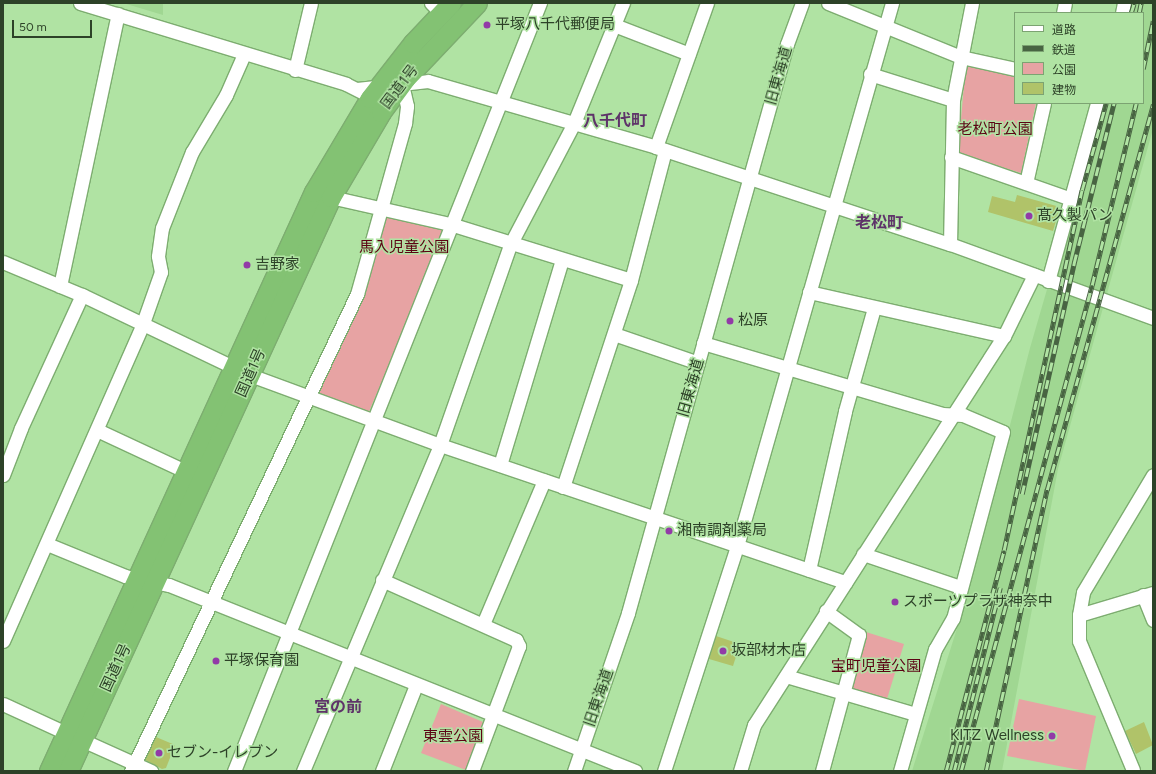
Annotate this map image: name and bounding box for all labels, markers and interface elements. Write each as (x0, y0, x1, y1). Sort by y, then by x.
scale bar (14, 12, 94, 38)
legend (1014, 12, 1144, 104)
place label: 平塚八千代郵便局 (495, 16, 615, 34)
text: 50 m (19, 20, 47, 34)
marker: 平塚八千代郵便局 (482, 20, 492, 30)
text: 道路 (1052, 23, 1076, 37)
text: 鉄道 (1052, 43, 1076, 57)
street label: 旧東海道 (762, 45, 796, 107)
street label: 国道1号 (377, 61, 423, 113)
text: 公園 (1052, 63, 1076, 77)
text: 建物 (1052, 83, 1076, 97)
district label: 八千代町 (583, 111, 647, 131)
park label: 老松町公園 (958, 121, 1032, 139)
place label: 髙久製パン (1037, 207, 1112, 225)
marker: 髙久製パン (1024, 211, 1034, 221)
district label: 老松町 (855, 213, 903, 233)
park label: 馬入児童公園 (359, 239, 449, 257)
place label: 吉野家 (255, 256, 300, 274)
marker: 吉野家 (242, 260, 252, 270)
place label: 松原 (738, 312, 768, 330)
marker: 松原 (725, 316, 735, 326)
street label: 国道1号 (232, 346, 270, 400)
street label: 旧東海道 (674, 357, 708, 419)
place label: 湘南調剤薬局 (677, 522, 767, 540)
marker: 湘南調剤薬局 (664, 526, 674, 536)
place label: スポーツプラザ神奈中 (903, 593, 1053, 611)
marker: スポーツプラザ神奈中 (890, 597, 900, 607)
street label: 国道1号 (97, 641, 135, 695)
place label: 坂部材木店 (731, 642, 806, 660)
marker: 坂部材木店 (718, 646, 728, 656)
place label: 平塚保育園 (224, 652, 299, 670)
marker: 平塚保育園 (211, 656, 221, 666)
park label: 宝町児童公園 (831, 658, 921, 676)
street label: 旧東海道 (581, 667, 617, 729)
district label: 宮の前 (314, 697, 362, 717)
place label: KITZ Wellness (950, 727, 1044, 745)
park label: 東雲公園 (423, 728, 483, 746)
marker: KITZ Wellness (1047, 731, 1057, 741)
place label: セブン-イレブン (167, 744, 278, 762)
marker: セブン-イレブン (154, 748, 164, 758)

